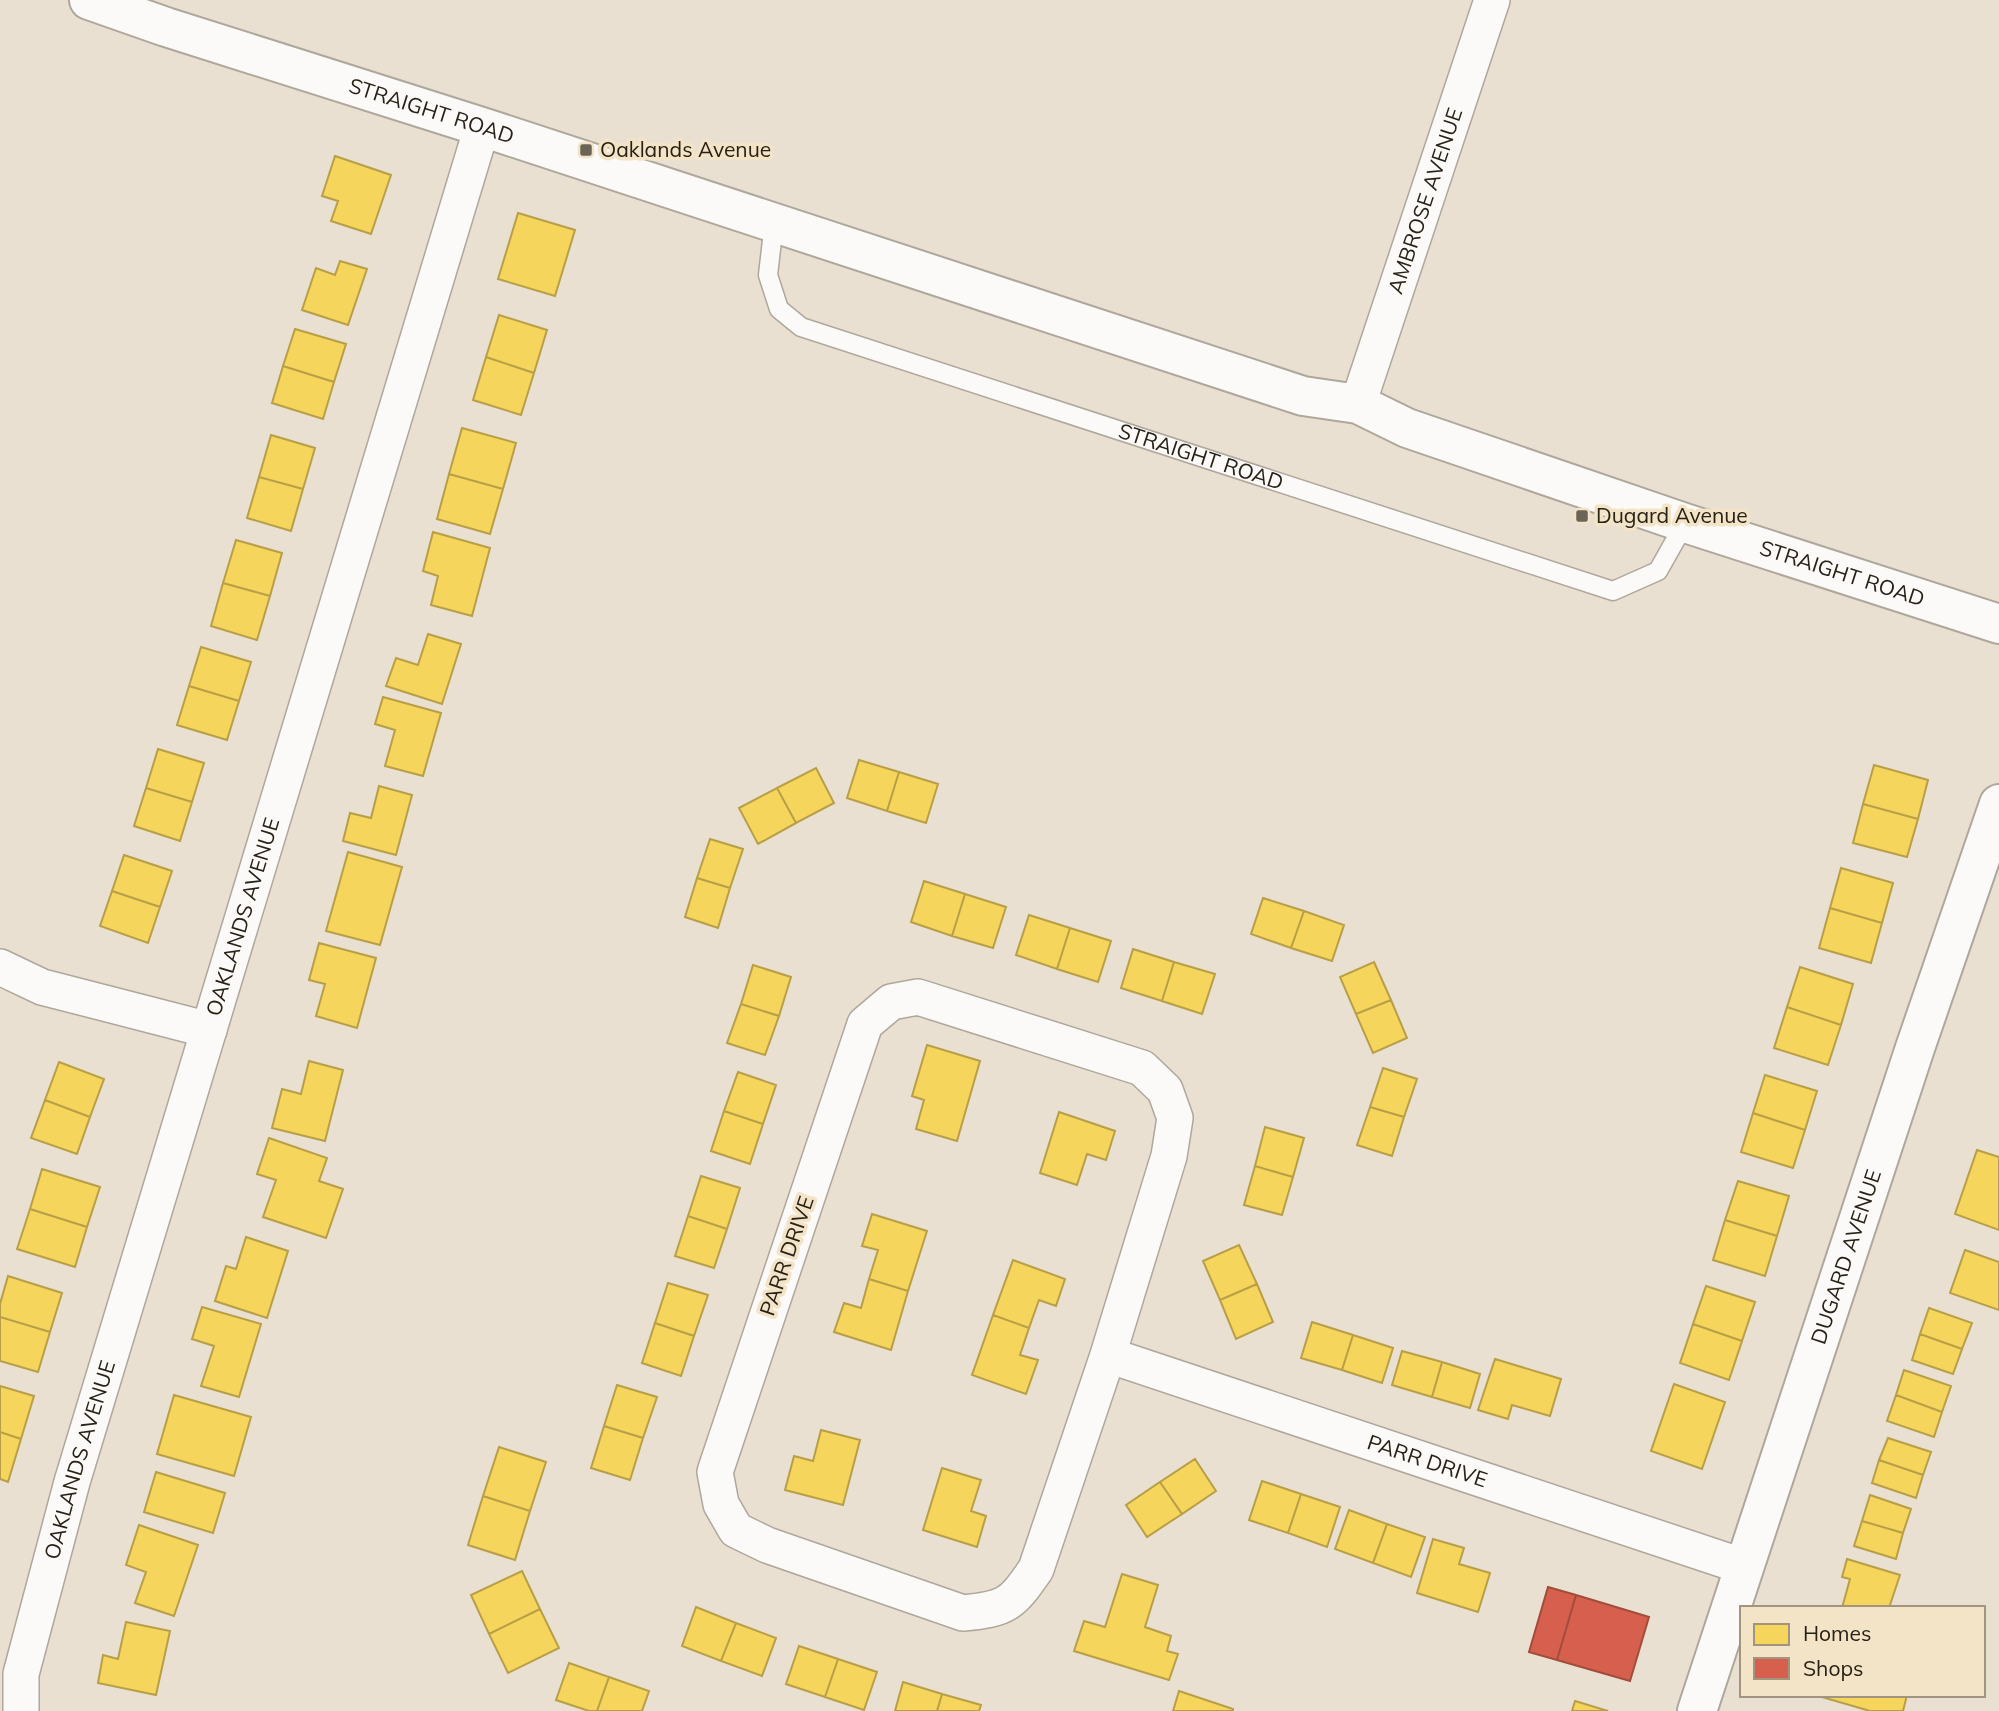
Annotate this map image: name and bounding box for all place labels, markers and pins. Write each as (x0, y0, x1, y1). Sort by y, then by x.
place label: Oaklands Avenue (600, 136, 771, 162)
marker: Oaklands Avenue (578, 142, 594, 158)
place label: Dugard Avenue (1596, 502, 1748, 528)
marker: Dugard Avenue (1574, 508, 1590, 524)

